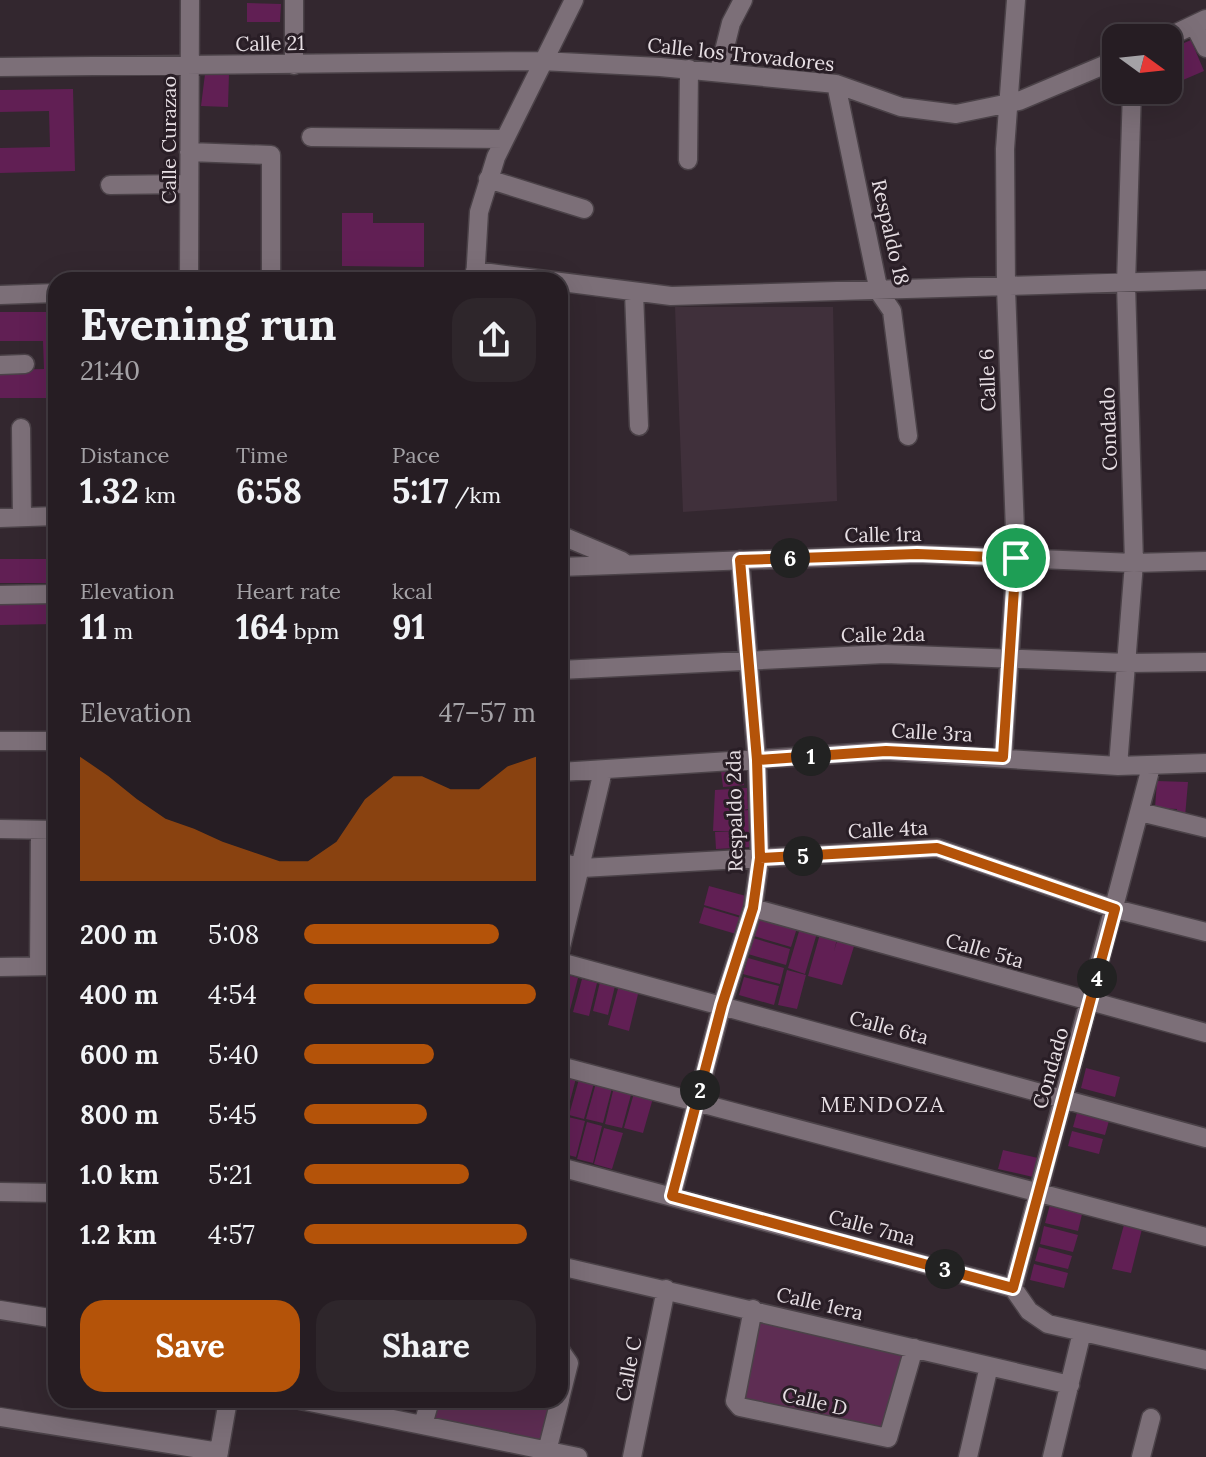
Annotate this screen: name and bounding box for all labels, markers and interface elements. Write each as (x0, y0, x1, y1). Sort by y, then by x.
north arrow (1102, 24, 1182, 104)
map controls (1102, 24, 1182, 104)
street label: Calle 21 (235, 30, 305, 56)
street label: Calle los Trovadores (646, 32, 836, 76)
street label: Calle Curazao (156, 76, 181, 204)
street label: Respaldo 18 (867, 177, 915, 287)
text: Evening run (80, 296, 337, 352)
button: share (452, 298, 536, 382)
street label: Calle 6 (973, 348, 1001, 412)
text: 21:40 (80, 354, 140, 387)
street label: Condado (1094, 387, 1122, 471)
text: Distance (80, 441, 170, 469)
text: Time (236, 441, 288, 469)
text: Pace (392, 441, 440, 469)
text: 1.32 (80, 469, 139, 512)
text: 6:58 (236, 469, 302, 512)
text: 5:17 (392, 469, 449, 512)
text: km (139, 481, 176, 509)
text: /km (449, 481, 501, 509)
street label: Calle 1ra (844, 521, 922, 547)
pin (982, 524, 1050, 592)
icon: arrive (994, 536, 1038, 580)
pin: 6 (770, 538, 810, 578)
text: 6 (784, 544, 796, 572)
text: Elevation (80, 577, 175, 605)
text: Heart rate (236, 577, 341, 605)
text: kcal (392, 577, 433, 605)
text: 11 (80, 605, 108, 648)
text: 164 (236, 605, 288, 648)
text: 91 (392, 605, 425, 648)
text: m (108, 617, 133, 645)
text: bpm (288, 617, 339, 645)
street label: Calle 2da (841, 621, 925, 647)
text: Elevation (80, 696, 192, 729)
text: 47–57 m (439, 696, 536, 729)
street label: Calle 3ra (891, 717, 973, 747)
pin: 1 (791, 736, 831, 776)
text: 1 (807, 742, 815, 770)
street label: Respaldo 2da (720, 750, 748, 872)
street label: Calle 4ta (847, 814, 929, 844)
pin: 5 (783, 836, 823, 876)
text: 5 (797, 842, 809, 870)
text: 200 m (80, 918, 158, 951)
text: 5:08 (208, 918, 259, 951)
street label: Calle 5ta (943, 927, 1027, 973)
pin: 4 (1077, 958, 1117, 998)
text: 4 (1091, 964, 1103, 992)
text: 400 m (80, 978, 158, 1011)
text: 4:54 (208, 978, 257, 1011)
street label: Calle 6ta (847, 1004, 931, 1050)
street label: Condado (1026, 1024, 1074, 1112)
text: 600 m (80, 1038, 159, 1071)
text: 5:40 (208, 1038, 259, 1071)
pin: 2 (680, 1070, 720, 1110)
text: 2 (694, 1076, 706, 1104)
district label: MENDOZA (820, 1090, 946, 1118)
text: 800 m (80, 1098, 159, 1131)
text: 5:45 (208, 1098, 257, 1131)
text: 1.0 km (80, 1158, 159, 1191)
text: 5:21 (208, 1158, 252, 1191)
street label: Calle 7ma (826, 1203, 918, 1251)
text: 1.2 km (80, 1218, 157, 1251)
text: 4:57 (208, 1218, 255, 1251)
pin: 3 (925, 1249, 965, 1289)
text: 3 (939, 1255, 951, 1283)
street label: Calle 1era (774, 1281, 866, 1325)
button: Save (80, 1300, 300, 1392)
button: Share (316, 1300, 536, 1392)
street label: Calle C (610, 1335, 646, 1403)
street label: Calle D (780, 1381, 850, 1421)

